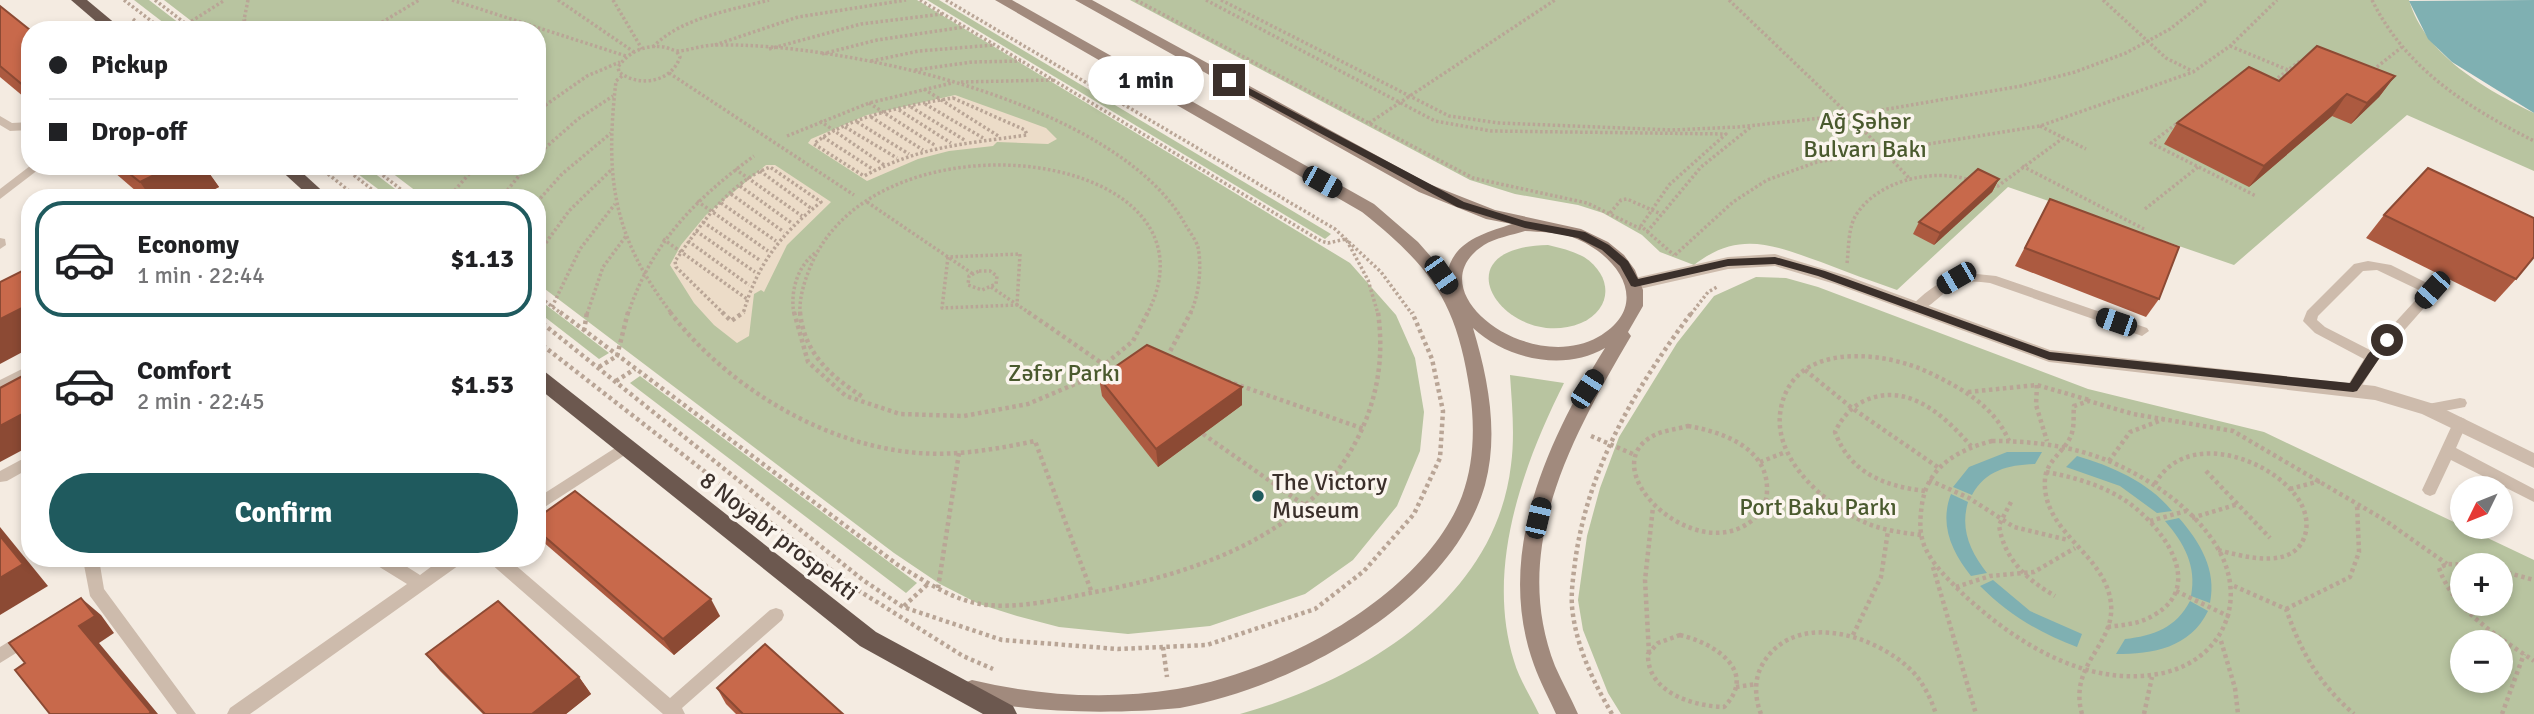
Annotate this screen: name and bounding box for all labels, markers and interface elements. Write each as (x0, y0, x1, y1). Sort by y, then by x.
text: Pickup (91, 49, 168, 81)
callout: 1 min (1089, 56, 1204, 104)
route end (1213, 64, 1245, 96)
text: 1 min (1118, 66, 1174, 95)
park label: Ağ Şəhər Bulvarı Bakı (1803, 106, 1927, 164)
text: Drop-off (91, 116, 187, 148)
car (1299, 163, 1346, 201)
icon: car (53, 228, 116, 291)
text: Economy (137, 229, 239, 261)
text: $1.13 (450, 243, 514, 275)
car (1421, 252, 1462, 298)
car (1933, 258, 1980, 298)
text: 1 min · 22:44 (137, 261, 265, 290)
car (2411, 267, 2454, 313)
car (2093, 305, 2140, 339)
route start (2371, 324, 2403, 356)
icon: car (53, 354, 116, 417)
text: Comfort (137, 355, 231, 387)
park label: Zəfər Parkı (1008, 358, 1120, 388)
car (1567, 366, 1608, 412)
text: $1.53 (450, 369, 514, 401)
text: 2 min · 22:45 (137, 387, 265, 416)
street label: 8 Noyabr prospekti (694, 465, 864, 607)
place label: The Victory Museum (1272, 467, 1387, 525)
button: Confirm (49, 473, 518, 553)
north arrow (2450, 476, 2513, 539)
map controls (2450, 476, 2513, 693)
marker: The Victory Museum (1250, 488, 1266, 504)
park label: Port Baku Parkı (1739, 492, 1897, 522)
car (1524, 495, 1553, 541)
button: + (2450, 553, 2513, 616)
button: − (2450, 630, 2513, 693)

